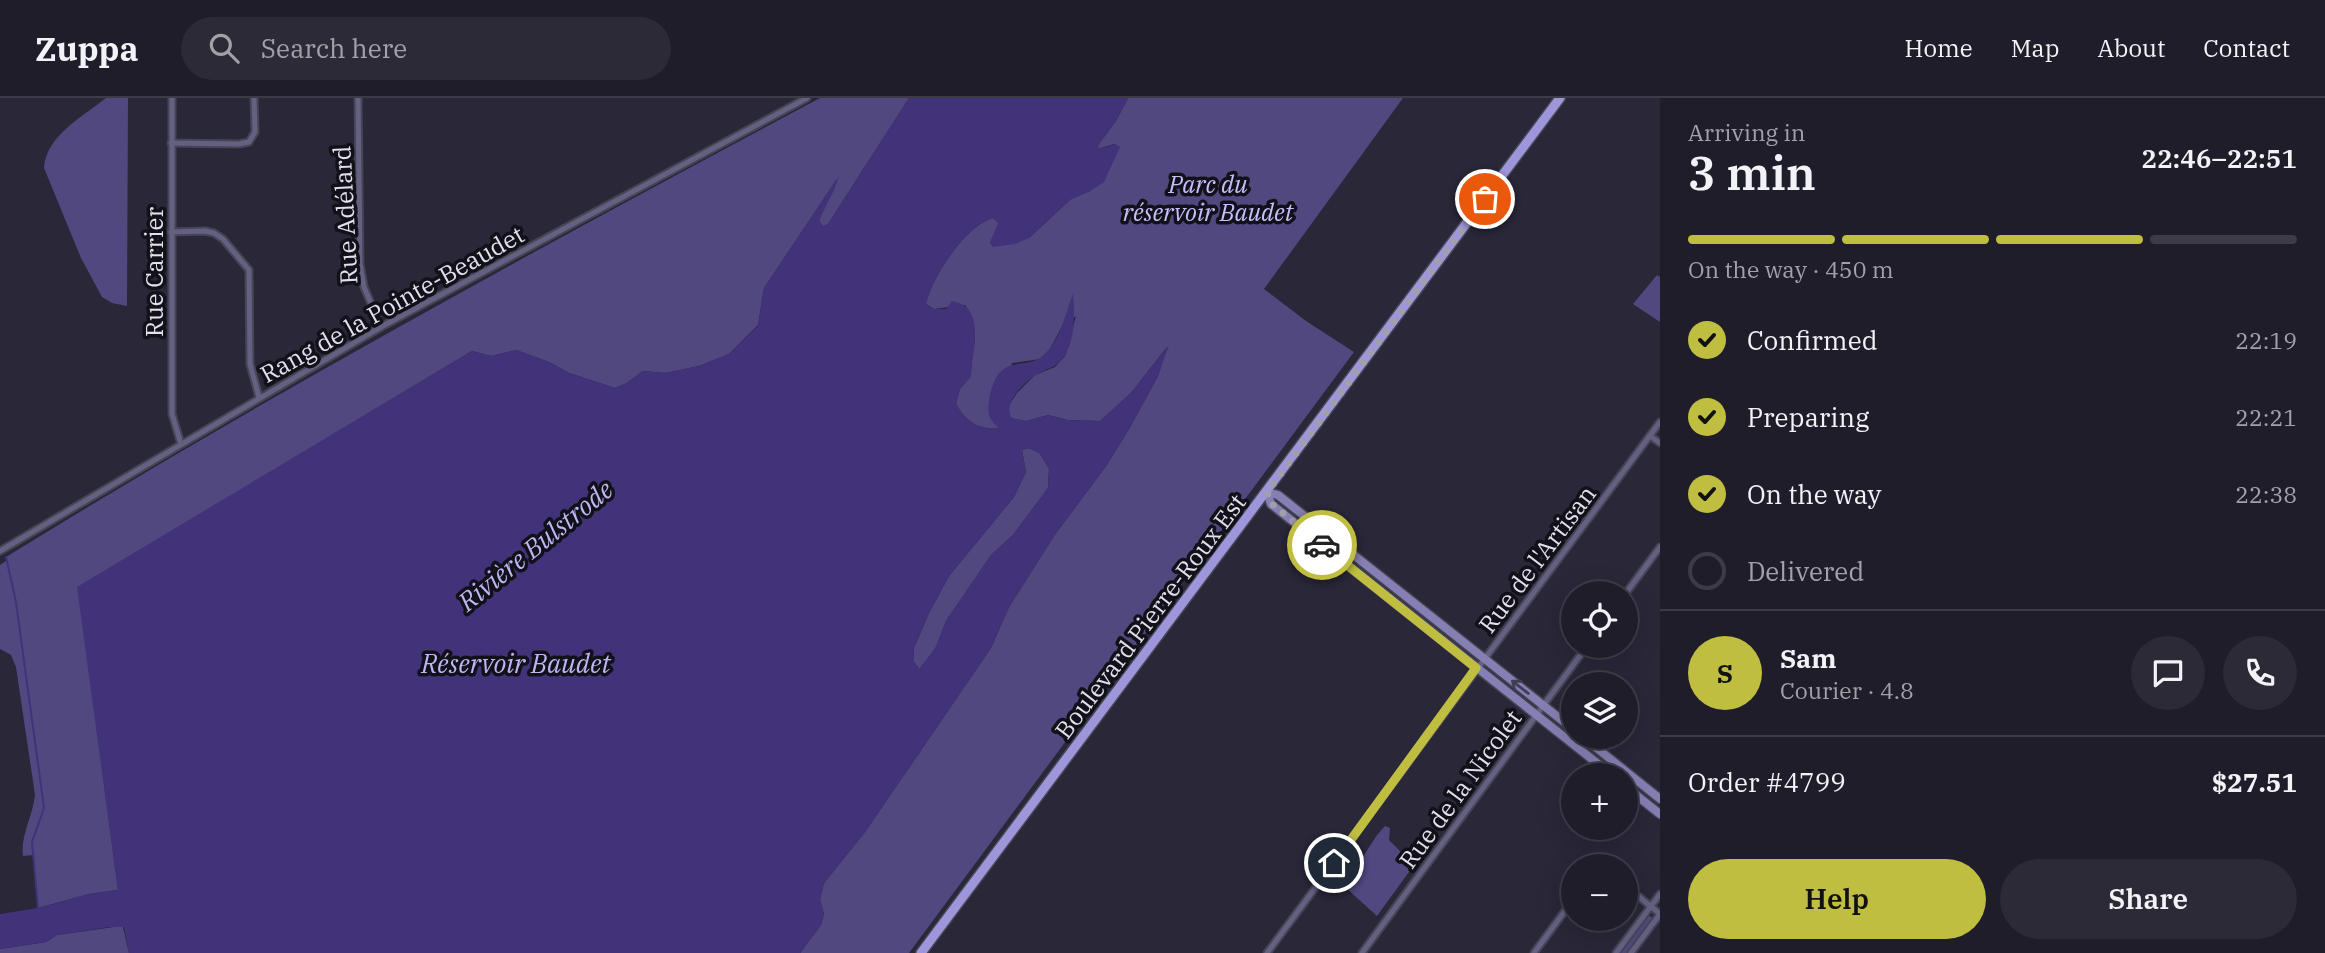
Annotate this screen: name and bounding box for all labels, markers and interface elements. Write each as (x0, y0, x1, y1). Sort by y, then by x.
search box (181, 17, 671, 80)
text: Zuppa (35, 27, 139, 70)
icon: search (205, 29, 243, 67)
text: Search here (261, 31, 407, 65)
text: Home (1905, 32, 1973, 64)
text: Map (2011, 32, 2059, 64)
text: About (2097, 32, 2165, 64)
text: Contact (2203, 32, 2290, 64)
text: Arriving in (1688, 117, 1805, 147)
text: 22:46–22:51 (2141, 141, 2297, 175)
text: 3 min (1688, 143, 1816, 203)
street label: Rue Adélard (325, 145, 365, 285)
park label: Parc du réservoir Baudet (1123, 168, 1295, 228)
pin (1455, 169, 1515, 229)
icon: bag (1466, 180, 1504, 218)
street label: Rue Carrier (138, 207, 170, 337)
street label: Rang de la Pointe-Beaudet (254, 218, 530, 390)
text: On the way · 450 m (1688, 254, 1894, 284)
icon: check (1688, 321, 1726, 359)
text: Confirmed (1747, 323, 1878, 357)
text: 22:19 (2235, 325, 2297, 355)
icon: check (1688, 398, 1726, 436)
text: Preparing (1747, 400, 1869, 434)
text: 22:21 (2235, 402, 2297, 432)
water label: Rivière Bulstrode (450, 472, 620, 619)
icon: check (1688, 475, 1726, 513)
text: On the way (1747, 477, 1881, 511)
street label: Rue de l'Artisan (1471, 479, 1603, 639)
text: 22:38 (2235, 479, 2297, 509)
street label: Boulevard Pierre-Roux Est (1047, 487, 1253, 745)
courier (1287, 510, 1357, 580)
icon: car (1303, 526, 1341, 564)
text: Delivered (1747, 554, 1864, 588)
map controls (1561, 581, 1638, 931)
button: locate (1561, 581, 1638, 658)
button: chat (2131, 636, 2205, 710)
button: phone (2223, 636, 2297, 710)
text: Sam (1780, 641, 1836, 675)
water label: Réservoir Baudet (420, 646, 611, 680)
text: S (1717, 656, 1733, 690)
button: layers (1561, 672, 1638, 749)
text: Courier · 4.8 (1780, 675, 1914, 705)
one-way arrow (1511, 679, 1529, 694)
street label: Rue de la Nicolet (1392, 703, 1528, 875)
button: + (1561, 763, 1638, 840)
text: Order #4799 (1688, 765, 1846, 799)
text: $27.51 (2212, 765, 2297, 799)
pin (1304, 833, 1364, 893)
icon: home (1315, 844, 1353, 882)
button: − (1561, 854, 1638, 931)
button: Help (1688, 859, 1986, 939)
button: Share (2000, 859, 2297, 939)

